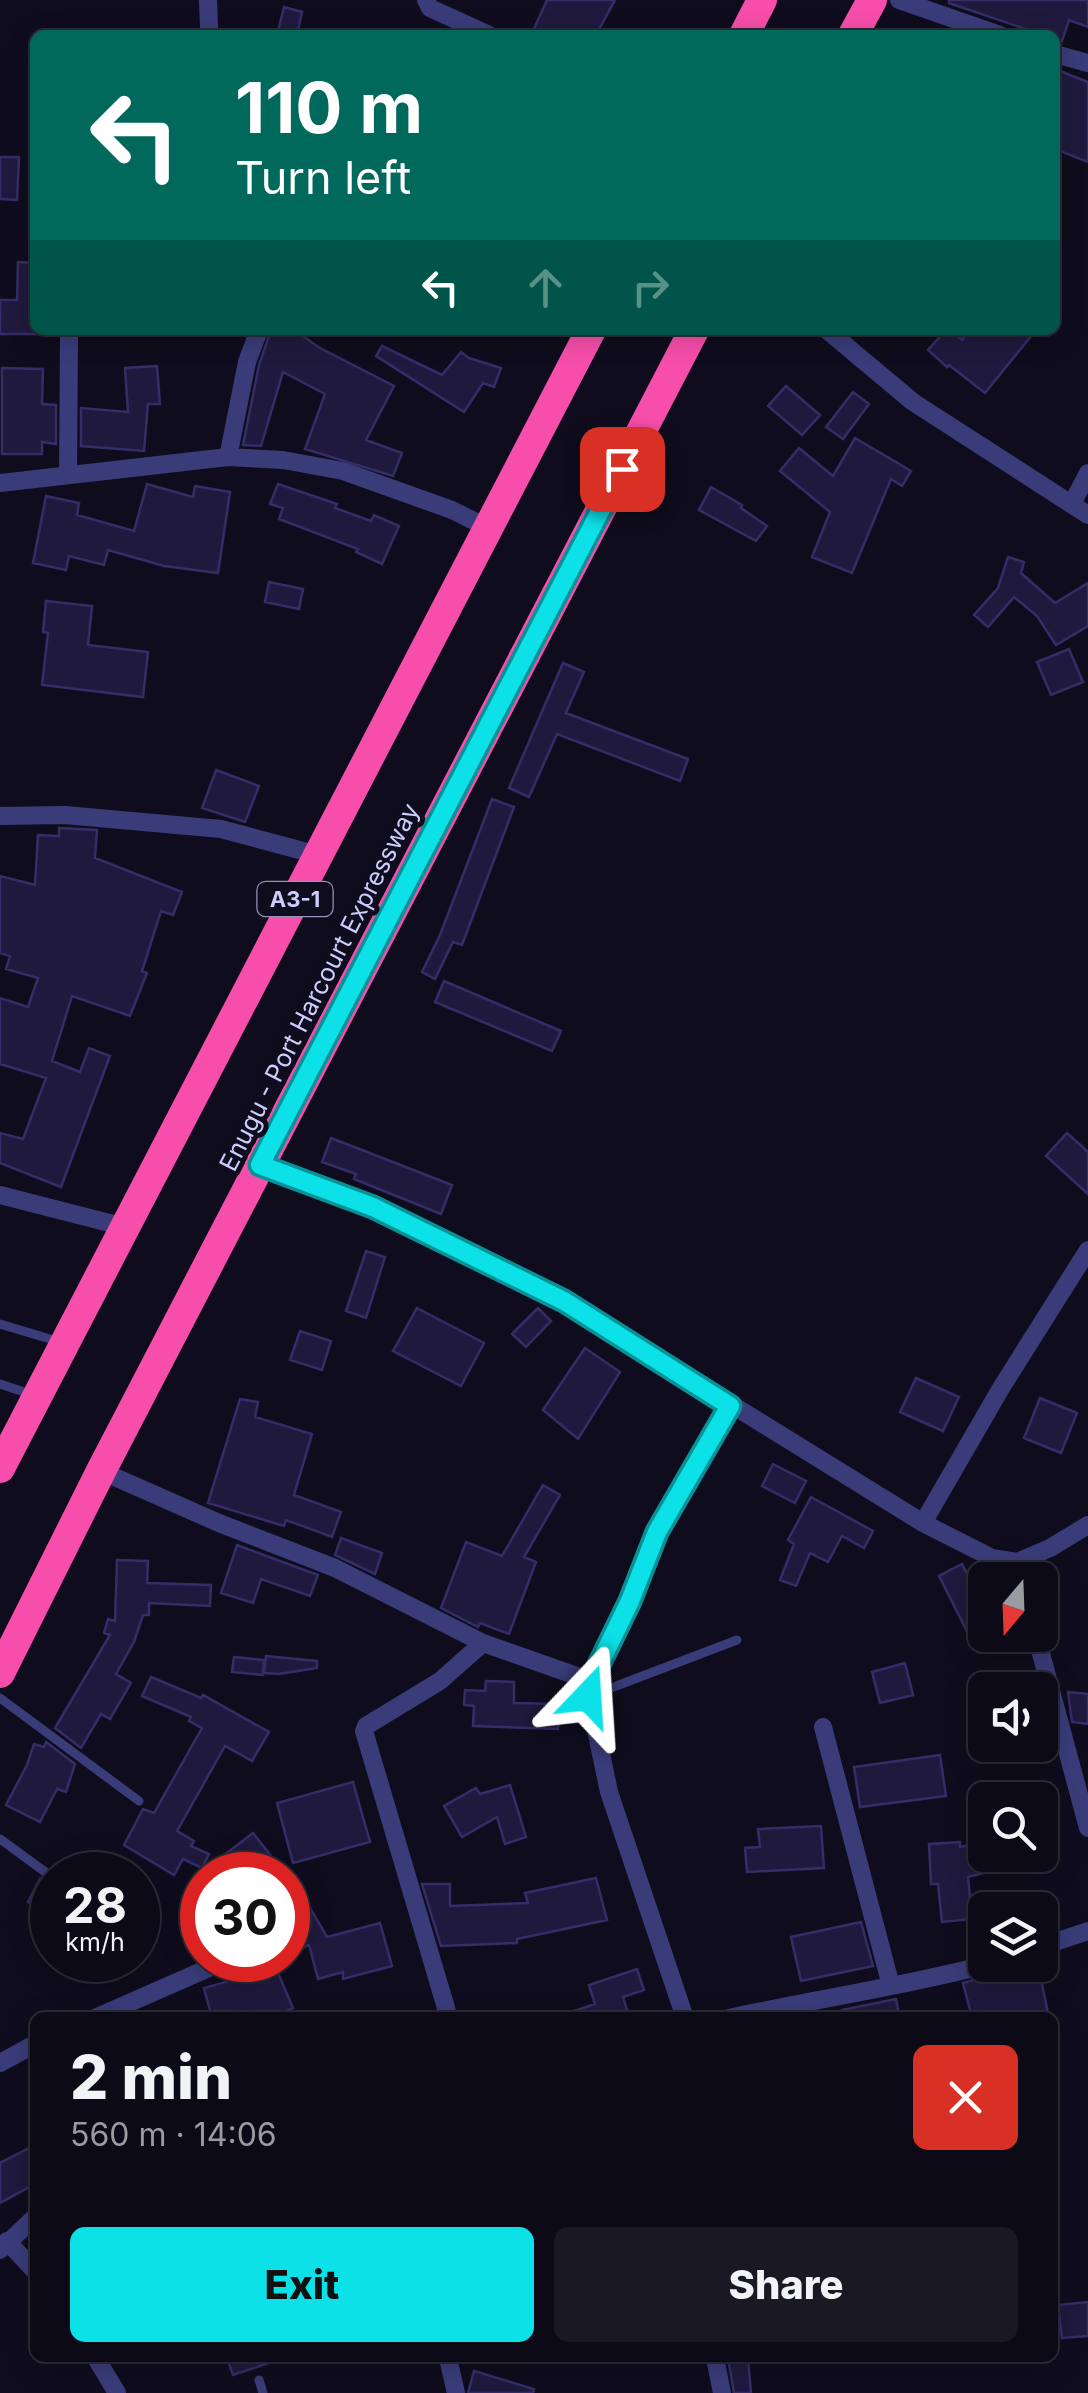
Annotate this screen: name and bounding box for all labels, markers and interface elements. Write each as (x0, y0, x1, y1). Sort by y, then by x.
text: 110 m (235, 65, 423, 150)
icon: left (70, 70, 200, 200)
text: Turn left (235, 150, 411, 205)
icon: left (413, 260, 468, 315)
icon: ahead (518, 260, 573, 315)
icon: right (623, 260, 678, 315)
pin (580, 427, 665, 512)
icon: arrive (595, 442, 650, 497)
street label: Enugu - Port Harcourt Expressway (213, 798, 425, 1176)
road number: A3-1 (258, 882, 332, 916)
north arrow (968, 1562, 1058, 1652)
map controls (968, 1562, 1058, 1982)
position arrow (536, 1644, 640, 1748)
button: sound (968, 1672, 1058, 1762)
button: search (968, 1782, 1058, 1872)
speed limit sign: 30 (180, 1852, 310, 1982)
text: 28 (63, 1875, 127, 1935)
button: layers (968, 1892, 1058, 1982)
text: km/h (65, 1927, 125, 1957)
text: 2 min (70, 2041, 232, 2113)
button: close (913, 2045, 1018, 2150)
text: 560 m · 14:06 (70, 2115, 277, 2154)
button: Exit (70, 2227, 534, 2342)
button: Share (554, 2227, 1018, 2342)

